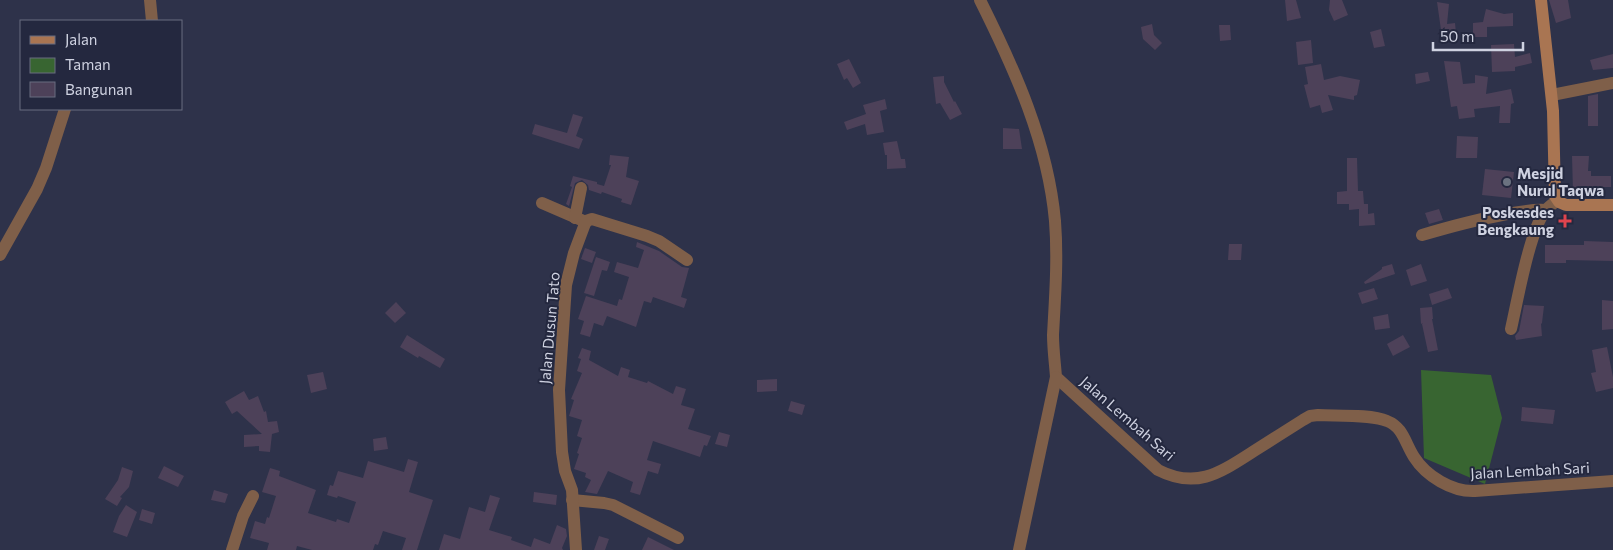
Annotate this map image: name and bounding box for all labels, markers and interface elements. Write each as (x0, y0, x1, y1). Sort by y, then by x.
legend (20, 20, 182, 110)
scale bar (1433, 20, 1523, 52)
text: 50 m (1440, 27, 1474, 45)
text: Jalan (65, 30, 97, 48)
text: Taman (65, 55, 111, 73)
text: Bangunan (65, 80, 133, 98)
place label: Mesjid Nurul Taqwa (1517, 164, 1604, 199)
marker: Mesjid Nurul Taqwa (1501, 176, 1513, 188)
place label: Poskesdes Bengkaung (1477, 203, 1554, 238)
marker: Poskesdes Bengkaung (1558, 214, 1572, 228)
street label: Jalan Dusun Tato (535, 271, 563, 385)
street label: Jalan Lembah Sari (1077, 372, 1179, 464)
street label: Jalan Lembah Sari (1470, 458, 1590, 482)

